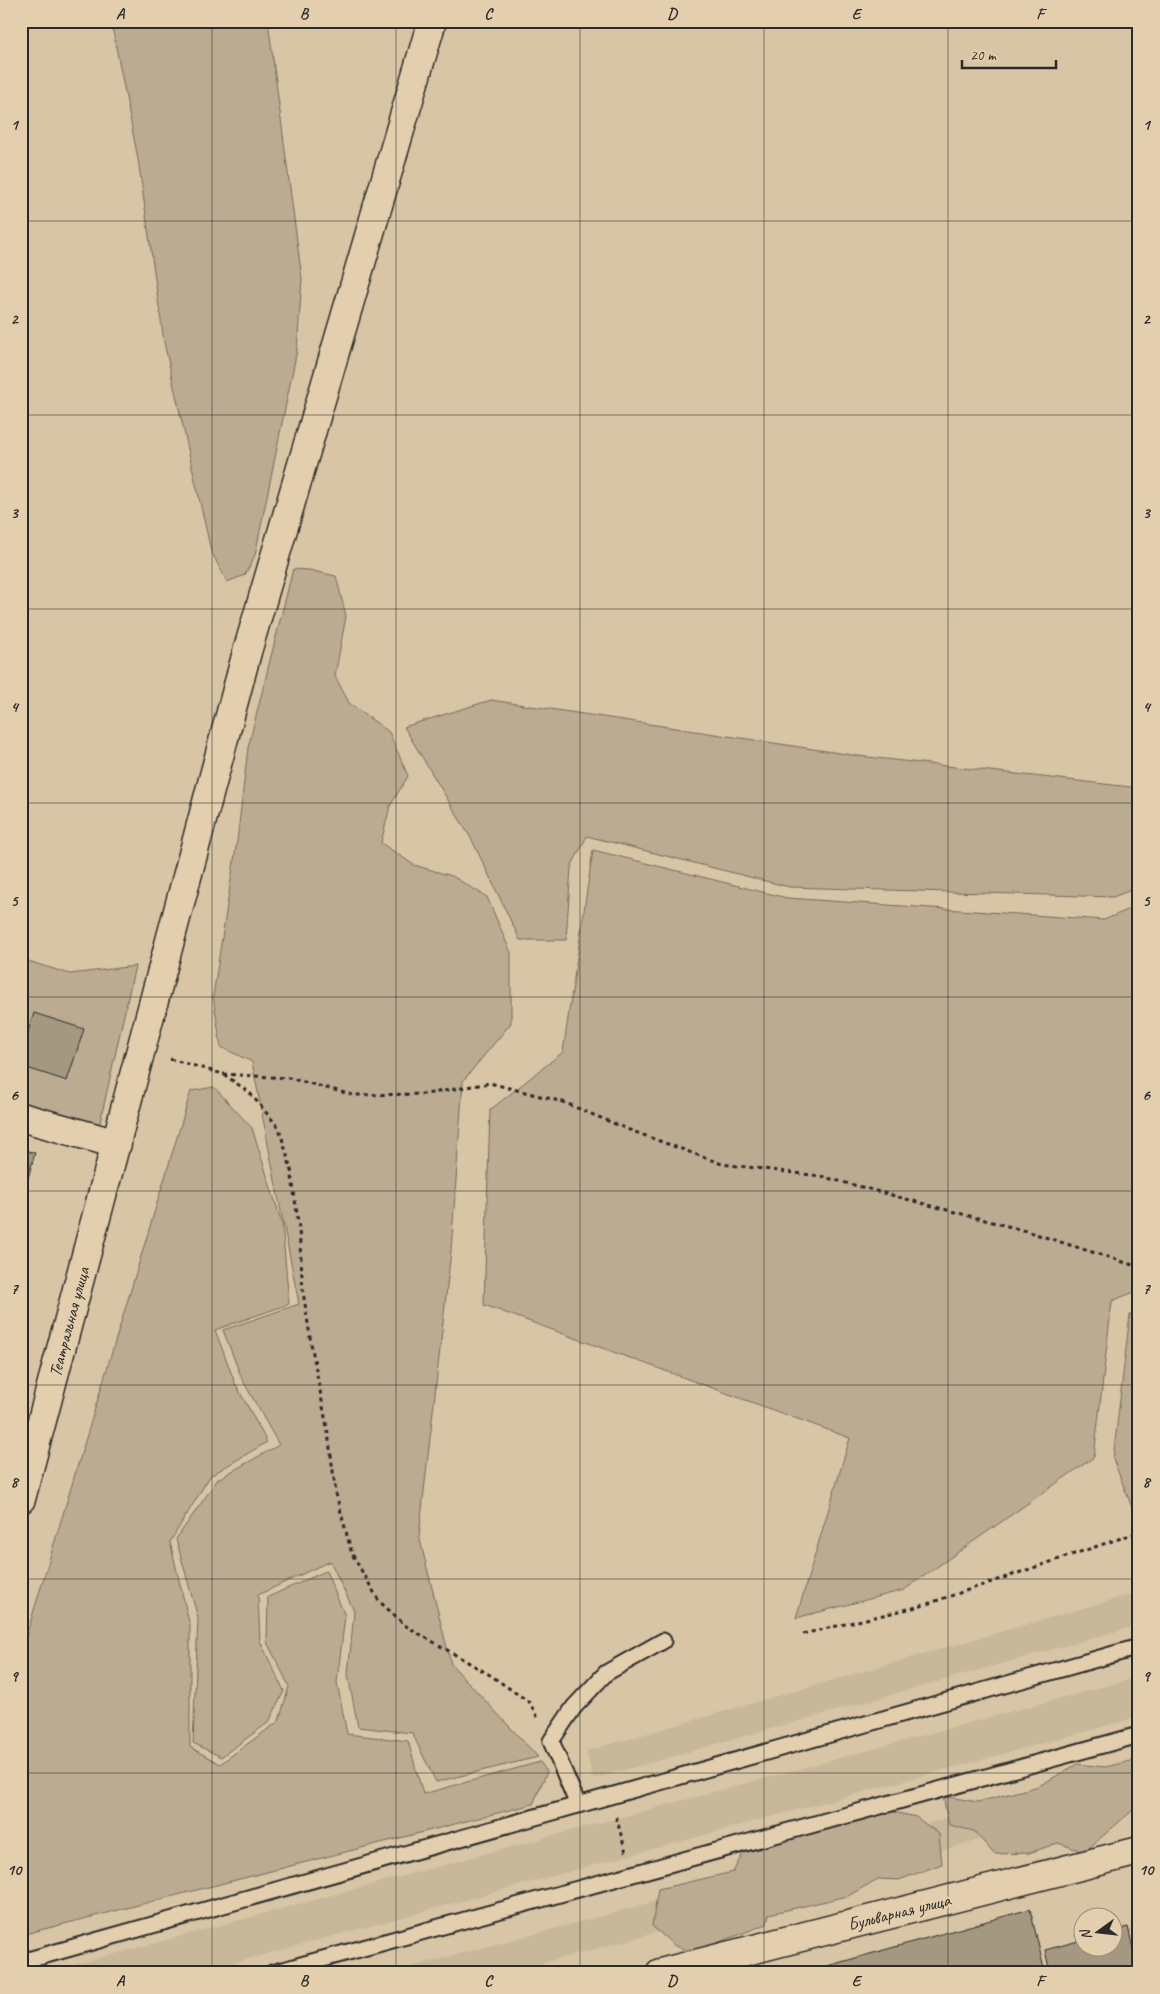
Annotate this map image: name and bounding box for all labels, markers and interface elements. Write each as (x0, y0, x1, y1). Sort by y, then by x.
text: A (116, 4, 126, 24)
text: B (300, 4, 310, 24)
text: C (484, 4, 494, 24)
text: D (667, 4, 678, 24)
text: E (852, 4, 863, 24)
text: F (1036, 4, 1047, 24)
scale bar (962, 38, 1056, 70)
text: 20 m (970, 46, 997, 65)
text: 1 (10, 115, 19, 135)
text: 1 (1142, 115, 1151, 135)
text: 2 (10, 309, 19, 329)
text: 2 (1142, 309, 1151, 329)
text: 3 (10, 503, 19, 523)
text: 3 (1142, 503, 1151, 523)
text: 4 (10, 697, 19, 717)
text: 4 (1142, 697, 1151, 717)
text: 5 (11, 891, 20, 911)
text: 5 (1143, 891, 1152, 911)
text: 6 (10, 1085, 19, 1105)
text: 6 (1142, 1085, 1151, 1105)
street label: Театральная улица (44, 1263, 95, 1379)
text: 7 (10, 1279, 19, 1299)
text: 7 (1142, 1279, 1151, 1299)
text: 8 (10, 1472, 19, 1492)
text: 8 (1142, 1472, 1151, 1492)
text: 9 (10, 1666, 19, 1686)
text: 9 (1142, 1666, 1151, 1686)
text: 10 (7, 1860, 23, 1880)
text: 10 (1139, 1860, 1155, 1880)
street label: Бульварная улица (845, 1888, 954, 1935)
north arrow (1072, 1906, 1122, 1956)
text: N (1076, 1927, 1095, 1942)
text: A (116, 1971, 126, 1991)
text: B (300, 1971, 310, 1991)
text: C (484, 1971, 494, 1991)
text: D (667, 1971, 678, 1991)
text: E (852, 1971, 863, 1991)
text: F (1036, 1971, 1047, 1991)

